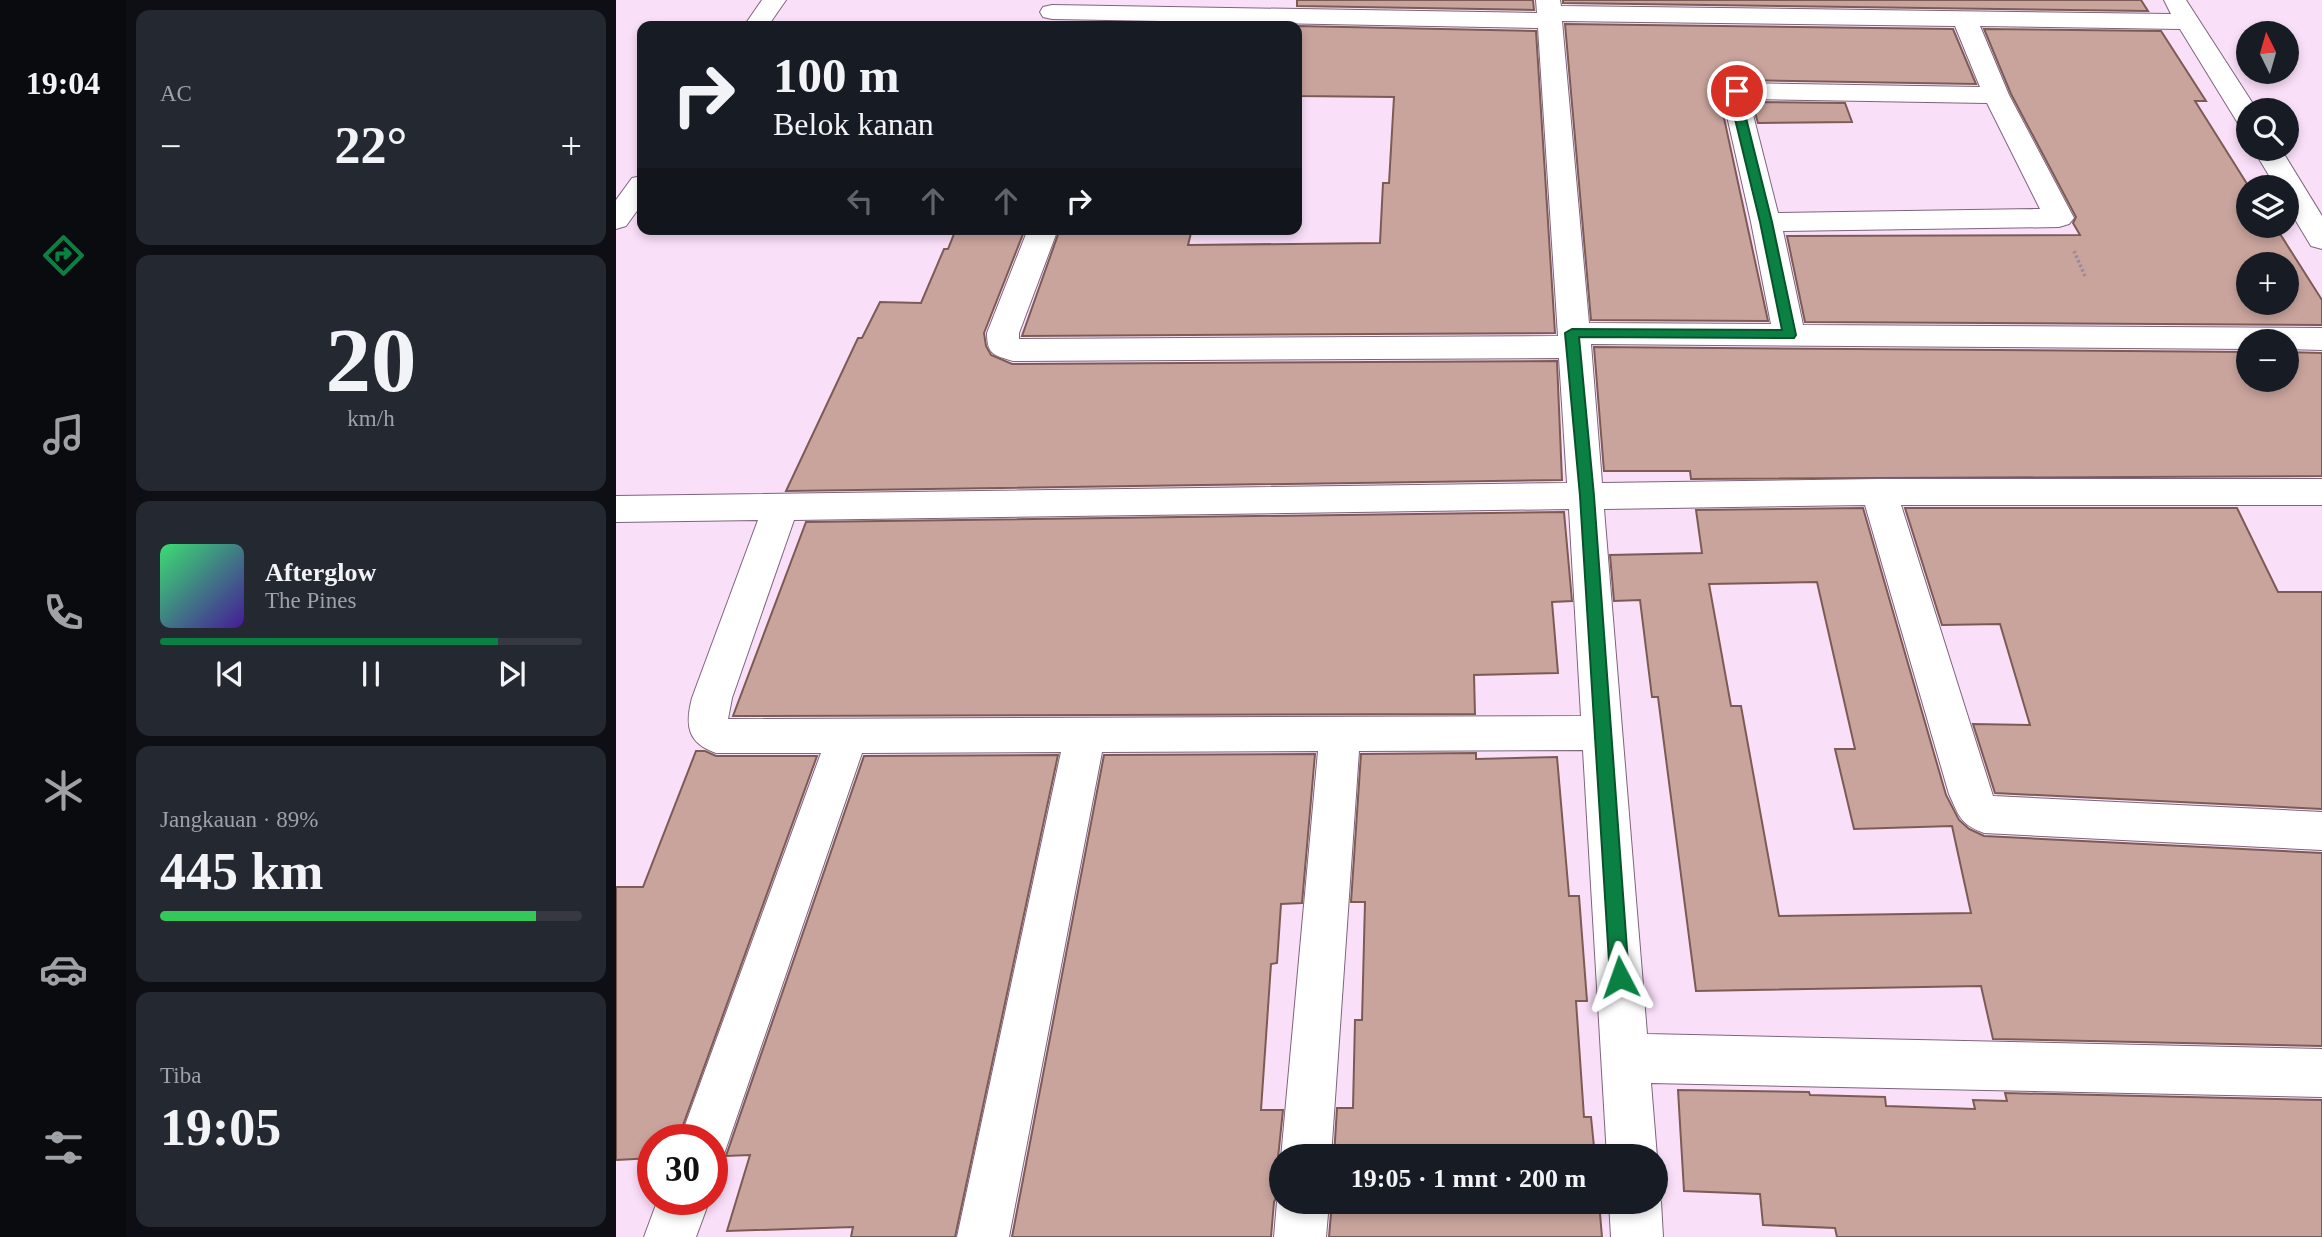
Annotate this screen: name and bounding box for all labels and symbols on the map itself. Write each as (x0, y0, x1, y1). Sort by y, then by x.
north arrow (2236, 21, 2300, 84)
pin (1707, 61, 1767, 121)
position arrow (1583, 940, 1657, 1014)
speed limit sign: 30 (637, 1124, 728, 1215)

